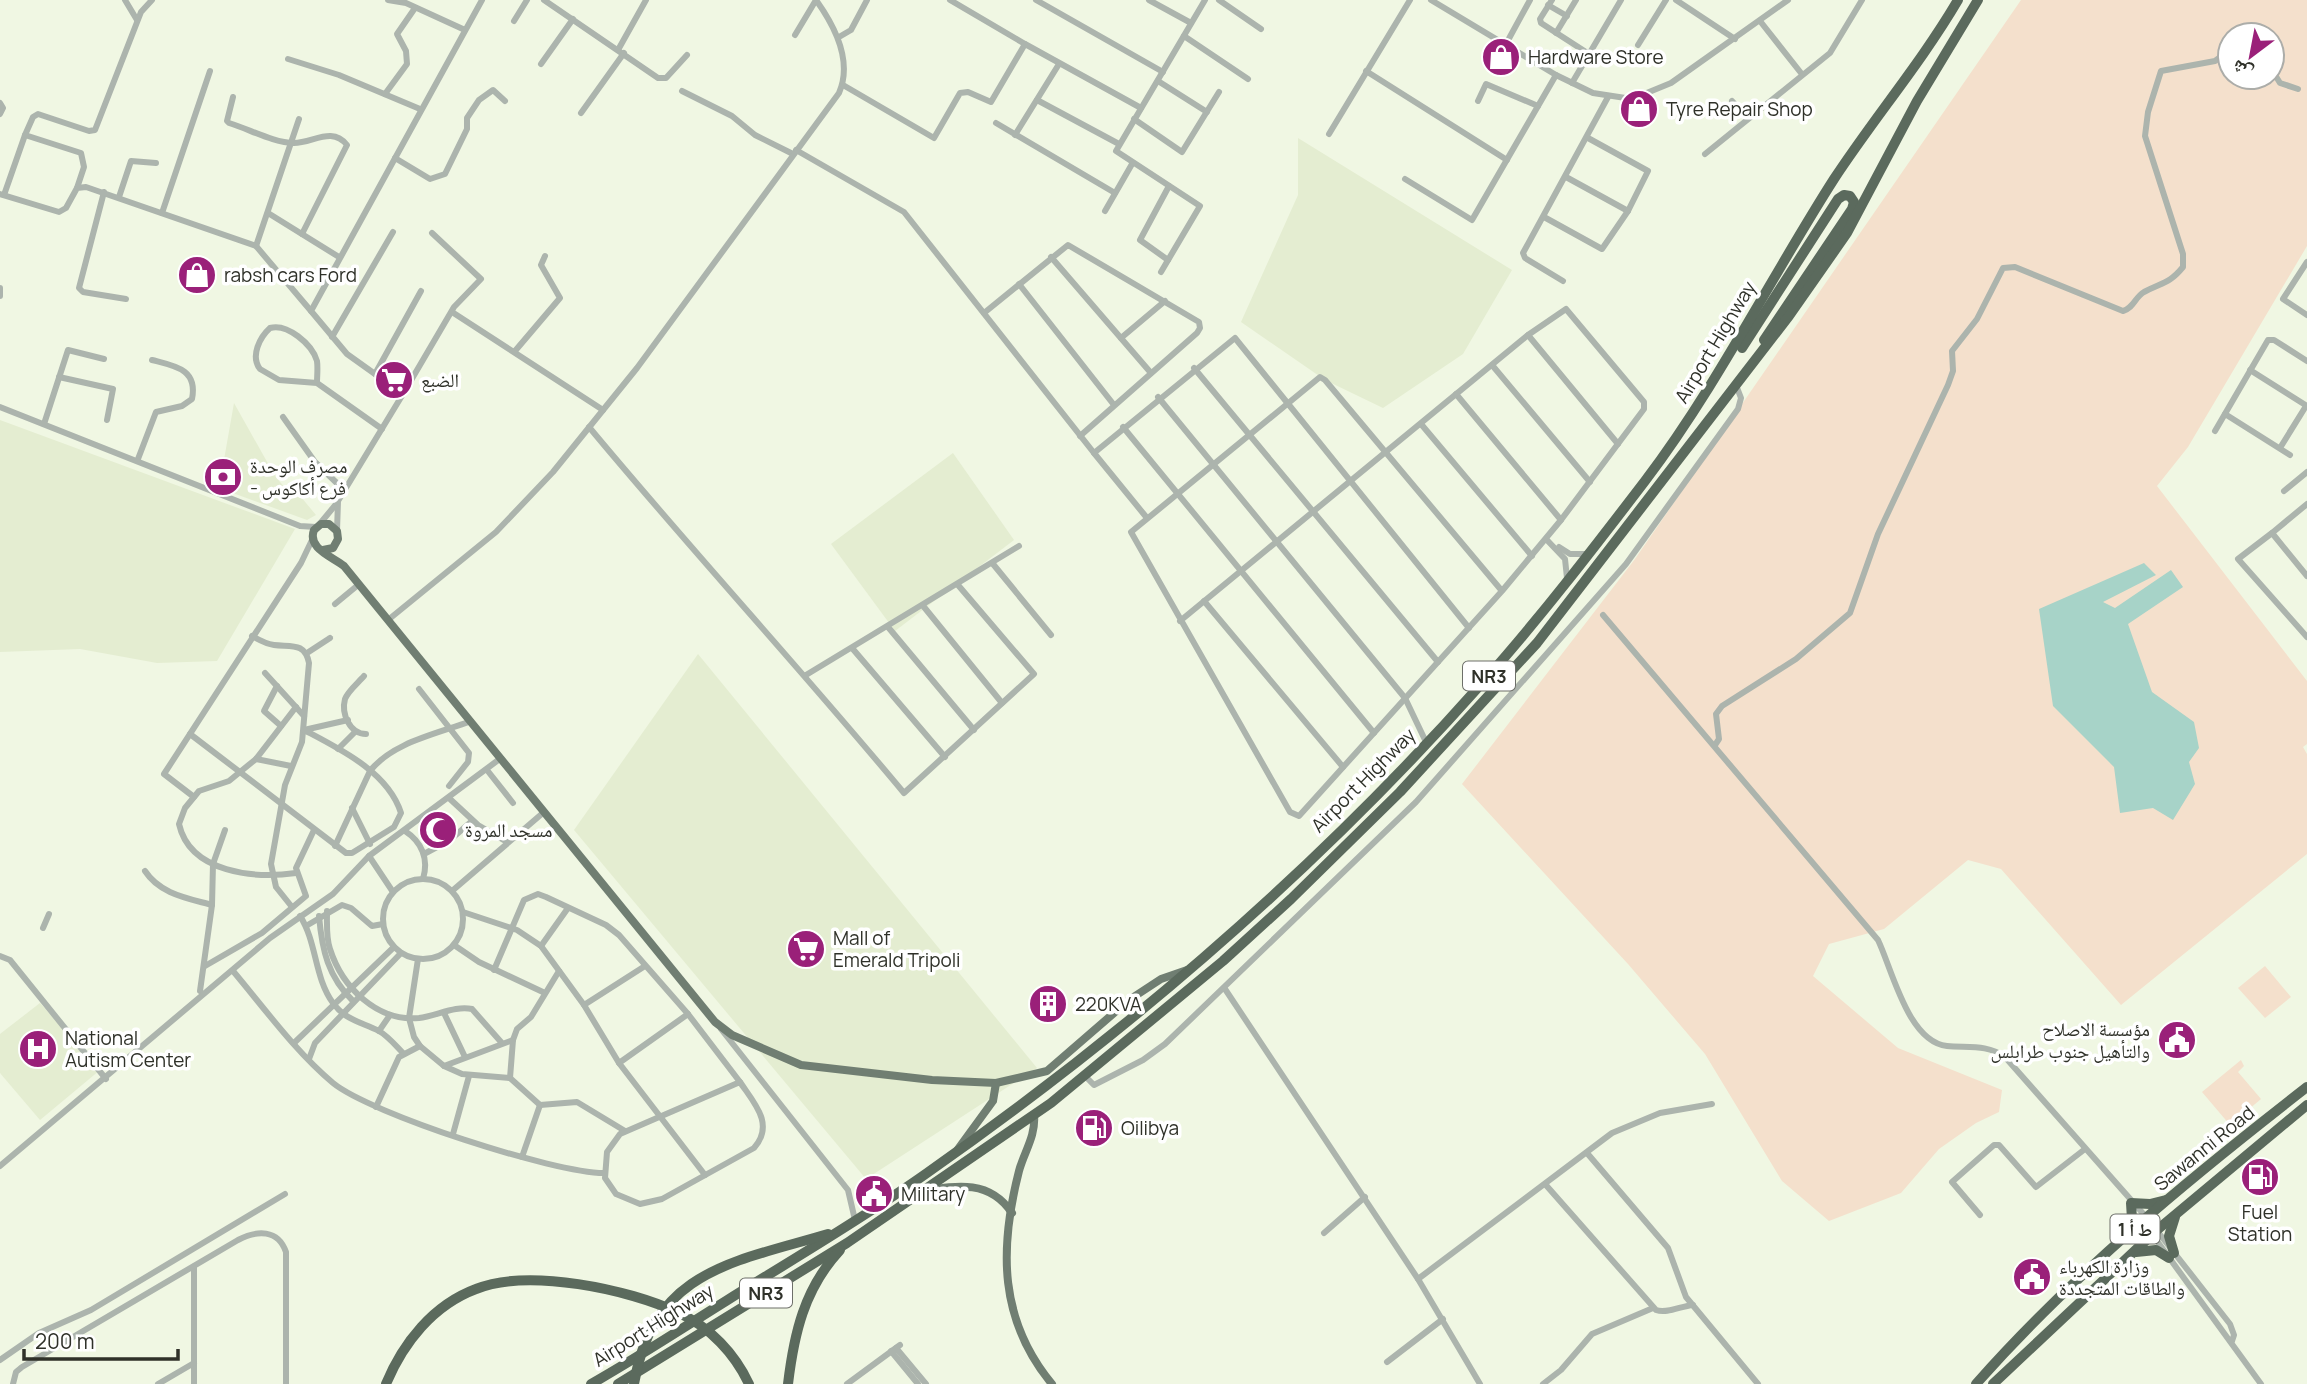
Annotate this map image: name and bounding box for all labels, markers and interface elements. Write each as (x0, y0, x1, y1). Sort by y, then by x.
north arrow (2216, 21, 2286, 91)
shop icon: Hardware Store (1480, 36, 1522, 78)
place label: Hardware Store (1528, 44, 1664, 70)
text: ش (2227, 54, 2257, 87)
shop icon: Tyre Repair Shop (1618, 88, 1660, 130)
place label: Tyre Repair Shop (1666, 96, 1813, 122)
shop icon: rabsh cars Ford (176, 254, 218, 296)
place label: rabsh cars Ford (224, 262, 357, 288)
street label: Airport Highway (1668, 276, 1762, 408)
supermarket icon: الضبع (373, 359, 415, 401)
place label: الضبع (421, 367, 459, 393)
place label: مصرف الوحدة - فرع أكاكوس (250, 453, 347, 501)
bank icon: مصرف الوحدة - فرع أكاكوس (202, 456, 244, 498)
road number: NR3 (1463, 662, 1515, 690)
street label: Airport Highway (1305, 722, 1421, 838)
mosque icon: مسجد المروة (417, 809, 459, 851)
place label: مسجد المروة (465, 817, 552, 843)
place label: Mall of Emerald Tripoli (833, 925, 961, 973)
supermarket icon: Mall of Emerald Tripoli (785, 928, 827, 970)
building icon: 220KVA (1027, 983, 1069, 1025)
place label: 220KVA (1075, 991, 1142, 1017)
place label: مؤسسة الاصلاح والتأهيل جنوب طرابلس (1990, 1016, 2150, 1064)
public building icon: مؤسسة الاصلاح والتأهيل جنوب طرابلس (2156, 1019, 2198, 1061)
place label: National Autism Center (65, 1025, 191, 1073)
hospital icon: National Autism Center (17, 1028, 59, 1070)
street label: Sawanni Road (2148, 1099, 2260, 1197)
fuel station icon: Oilibya (1073, 1107, 1115, 1149)
place label: Oilibya (1121, 1115, 1179, 1141)
fuel station icon: Fuel Station (2239, 1156, 2281, 1198)
public building icon: Military (853, 1173, 895, 1215)
place label: Military (901, 1181, 965, 1207)
place label: Fuel Station (2228, 1199, 2292, 1247)
road number: ط أ 1 (2110, 1214, 2160, 1244)
place label: وزارة الكهرباء والطاقات المتجددة (2059, 1253, 2185, 1301)
public building icon: وزارة الكهرباء والطاقات المتجددة (2011, 1256, 2053, 1298)
street label: Airport Highway (588, 1277, 718, 1373)
road number: NR3 (740, 1278, 792, 1308)
scale bar (24, 1318, 178, 1362)
text: 200 m (35, 1327, 95, 1355)

